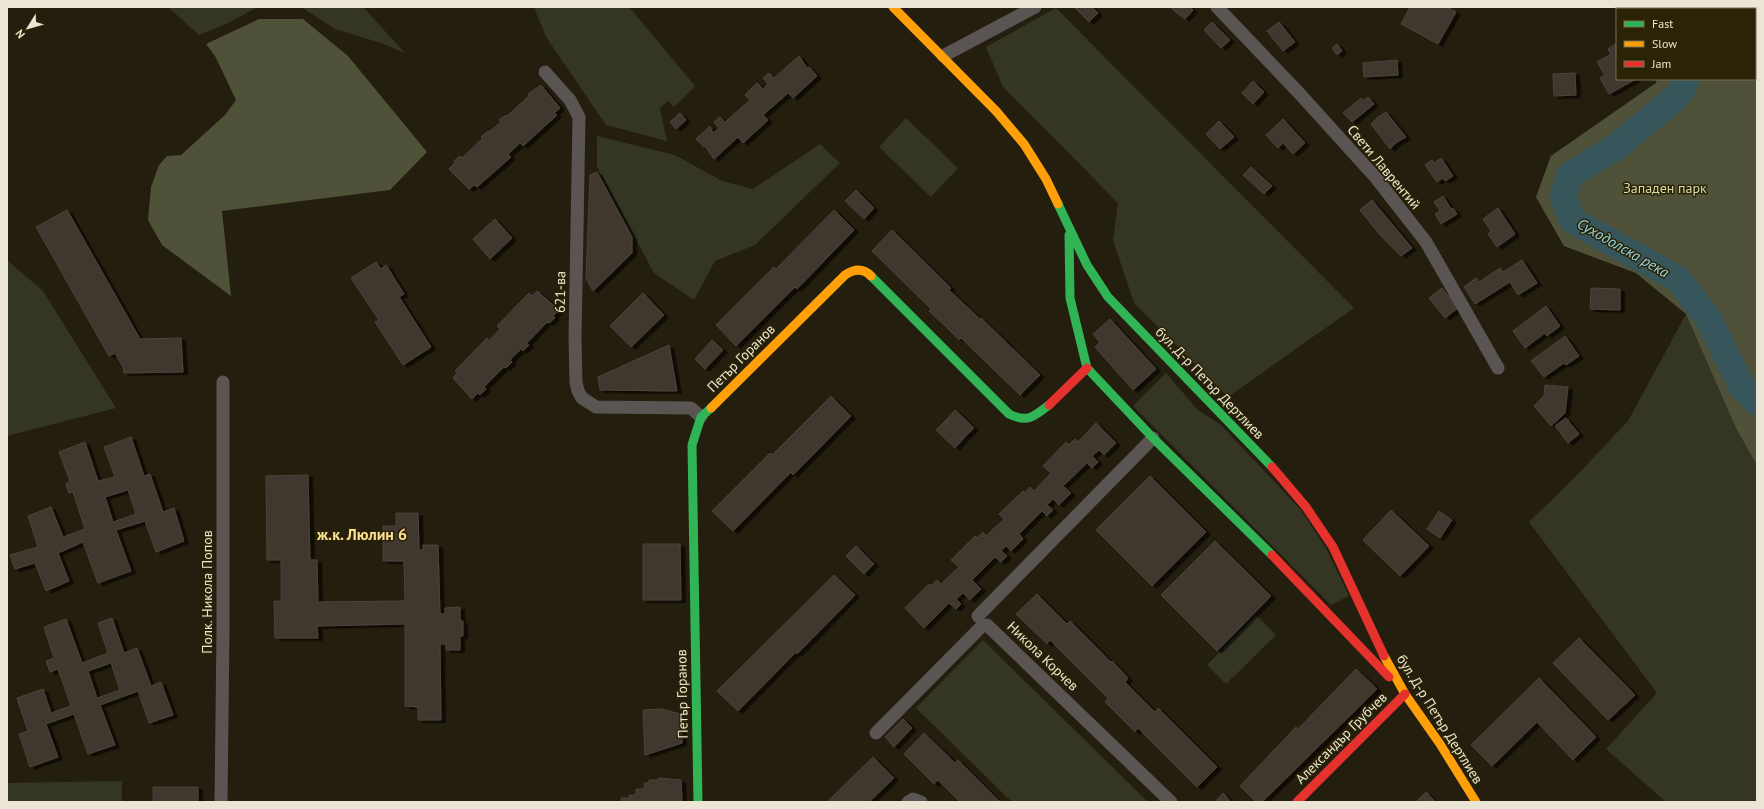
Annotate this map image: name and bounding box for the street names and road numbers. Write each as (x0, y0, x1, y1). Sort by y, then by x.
street label: Свети Лаврентий (1343, 121, 1425, 213)
street label: 621-ва (551, 271, 569, 313)
street label: Петър Горанов (703, 320, 779, 396)
street label: бул. Д-р Петър Дертлиев (1152, 323, 1268, 443)
street label: Полк. Никола Попов (198, 530, 216, 654)
street label: Никола Корчев (1004, 617, 1082, 695)
street label: Петър Горанов (672, 649, 692, 739)
street label: бул. Д-р Петър Дертлиев (1393, 651, 1487, 787)
street label: Александър Грубчев (1291, 688, 1391, 788)

